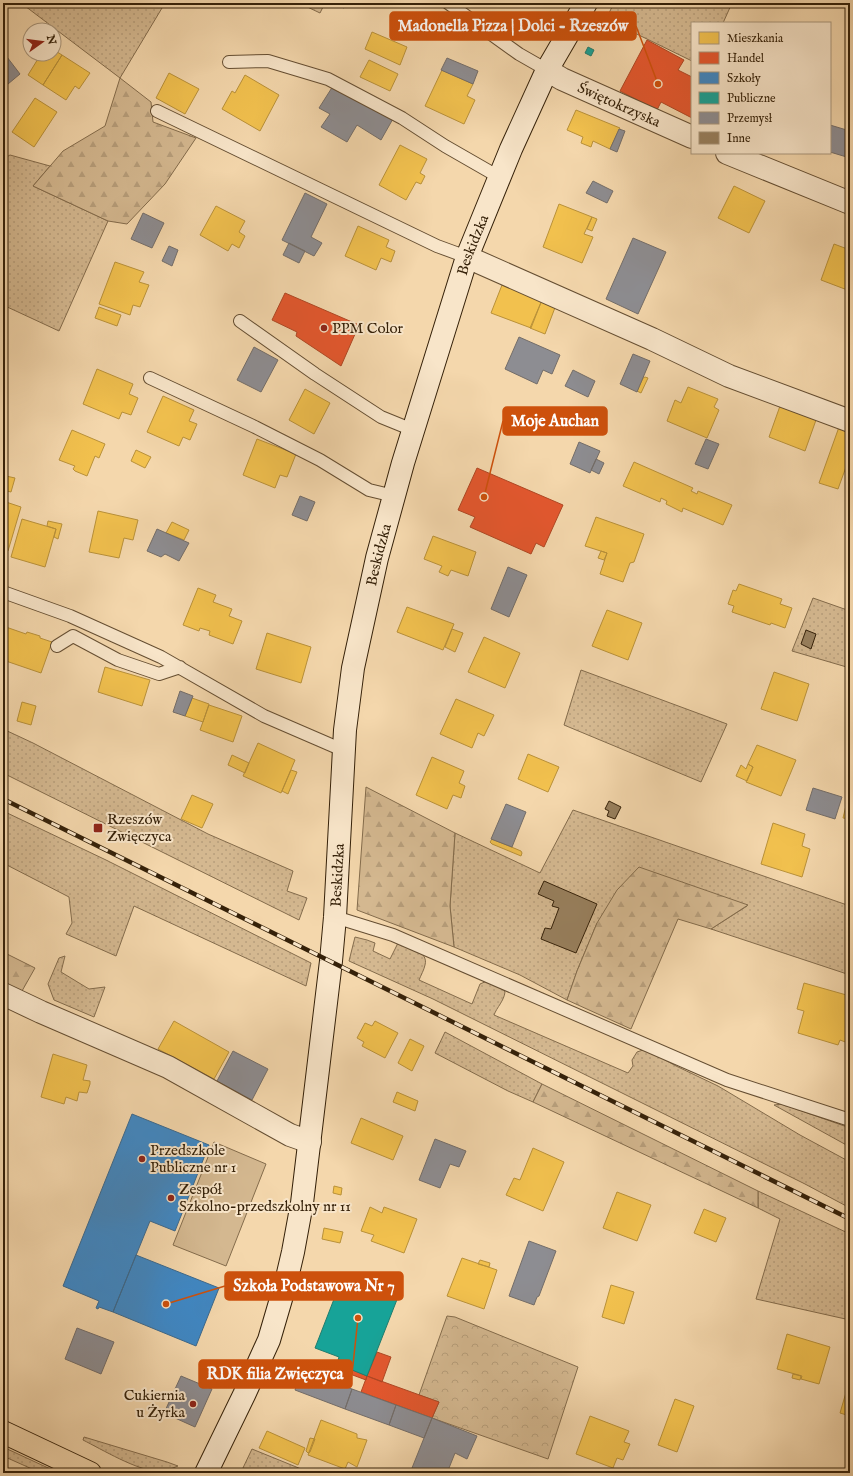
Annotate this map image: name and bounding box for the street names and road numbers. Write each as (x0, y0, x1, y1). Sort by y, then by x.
street label: Świętokrzyska (575, 78, 664, 131)
street label: Beskidzka (452, 211, 493, 277)
street label: Beskidzka (362, 521, 396, 588)
street label: Beskidzka (326, 842, 348, 907)

